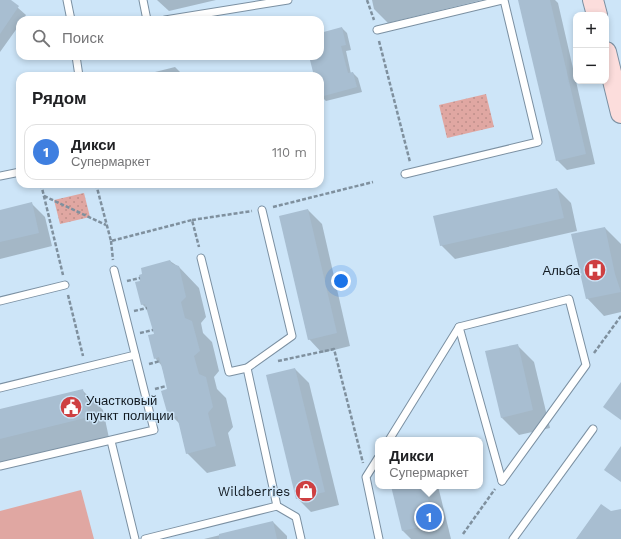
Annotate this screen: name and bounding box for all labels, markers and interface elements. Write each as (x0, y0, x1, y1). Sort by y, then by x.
map controls (573, 12, 609, 84)
button: + (573, 12, 609, 48)
search box (16, 16, 324, 60)
icon: search (30, 27, 52, 49)
text: Поиск (62, 29, 104, 47)
button: − (573, 48, 609, 84)
text: Рядом (32, 88, 87, 108)
text: Дикси (71, 136, 116, 154)
text: 1 (43, 145, 49, 160)
text: 110 m (272, 145, 307, 160)
text: Супермаркет (71, 154, 150, 169)
hospital icon: Альба (582, 257, 608, 283)
place label: Альба (543, 263, 581, 278)
your location (331, 271, 351, 291)
place label: Участковый пункт полиции (86, 393, 174, 423)
public building icon: Участковый пункт полиции (58, 394, 84, 420)
popup (375, 437, 483, 489)
text: Дикси (389, 447, 434, 465)
text: Супермаркет (389, 465, 469, 480)
shop icon: Wildberries (293, 478, 319, 504)
place label: Wildberries (218, 484, 290, 499)
pin: 1 (416, 502, 442, 532)

